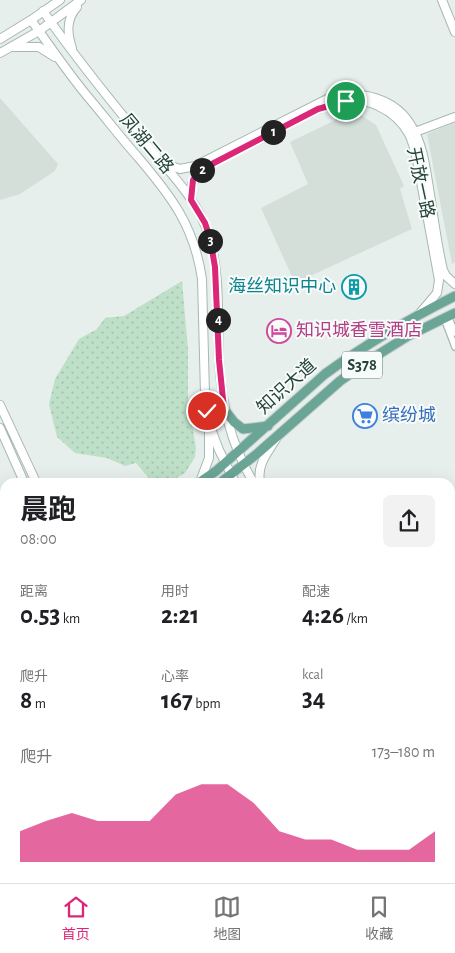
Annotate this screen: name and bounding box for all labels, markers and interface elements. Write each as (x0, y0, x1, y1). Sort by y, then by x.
pin (325, 80, 367, 122)
icon: arrive (332, 87, 360, 115)
street label: 凤湖二路 (116, 109, 178, 177)
pin: 1 (260, 120, 286, 144)
text: 1 (271, 125, 276, 139)
street label: 开放一路 (404, 145, 438, 220)
pin: 2 (190, 158, 214, 182)
text: 2 (199, 163, 206, 177)
pin: 3 (198, 228, 222, 254)
text: 3 (207, 234, 214, 248)
building icon: 海丝知识中心 (341, 274, 367, 300)
place label: 海丝知识中心 (228, 276, 336, 296)
pin: 4 (206, 308, 230, 332)
text: 4 (215, 313, 222, 327)
hotel icon: 知识城香雪酒店 (266, 318, 292, 344)
place label: 知识城香雪酒店 (296, 320, 422, 340)
road number: S378 (342, 352, 382, 378)
street label: 知识大道 (253, 355, 320, 418)
pin (186, 390, 228, 432)
icon: check (193, 397, 221, 425)
supermarket icon: 缤纷城 (352, 403, 378, 429)
place label: 缤纷城 (382, 405, 436, 425)
button: share (383, 495, 435, 547)
text: 晨跑 (20, 497, 76, 525)
text: 08:00 (20, 531, 57, 547)
text: 距离 (20, 585, 48, 599)
text: 用时 (161, 585, 189, 599)
text: 配速 (302, 585, 330, 599)
text: 0.53 (20, 603, 60, 628)
text: 2:21 (161, 603, 199, 628)
text: 4:26 (302, 603, 344, 628)
text: km (60, 612, 80, 626)
text: /km (344, 612, 368, 626)
text: kcal (302, 668, 323, 682)
text: 爬升 (20, 670, 48, 684)
text: 心率 (161, 670, 189, 684)
text: 34 (302, 686, 325, 711)
text: 8 (20, 688, 32, 713)
text: 167 (161, 688, 193, 713)
text: m (32, 697, 46, 711)
text: bpm (193, 697, 221, 711)
text: 173–180 m (372, 744, 435, 760)
text: 爬升 (20, 749, 52, 765)
tab: 首页 (62, 893, 90, 944)
tab: 地图 (213, 893, 241, 944)
tab: 收藏 (365, 893, 393, 944)

